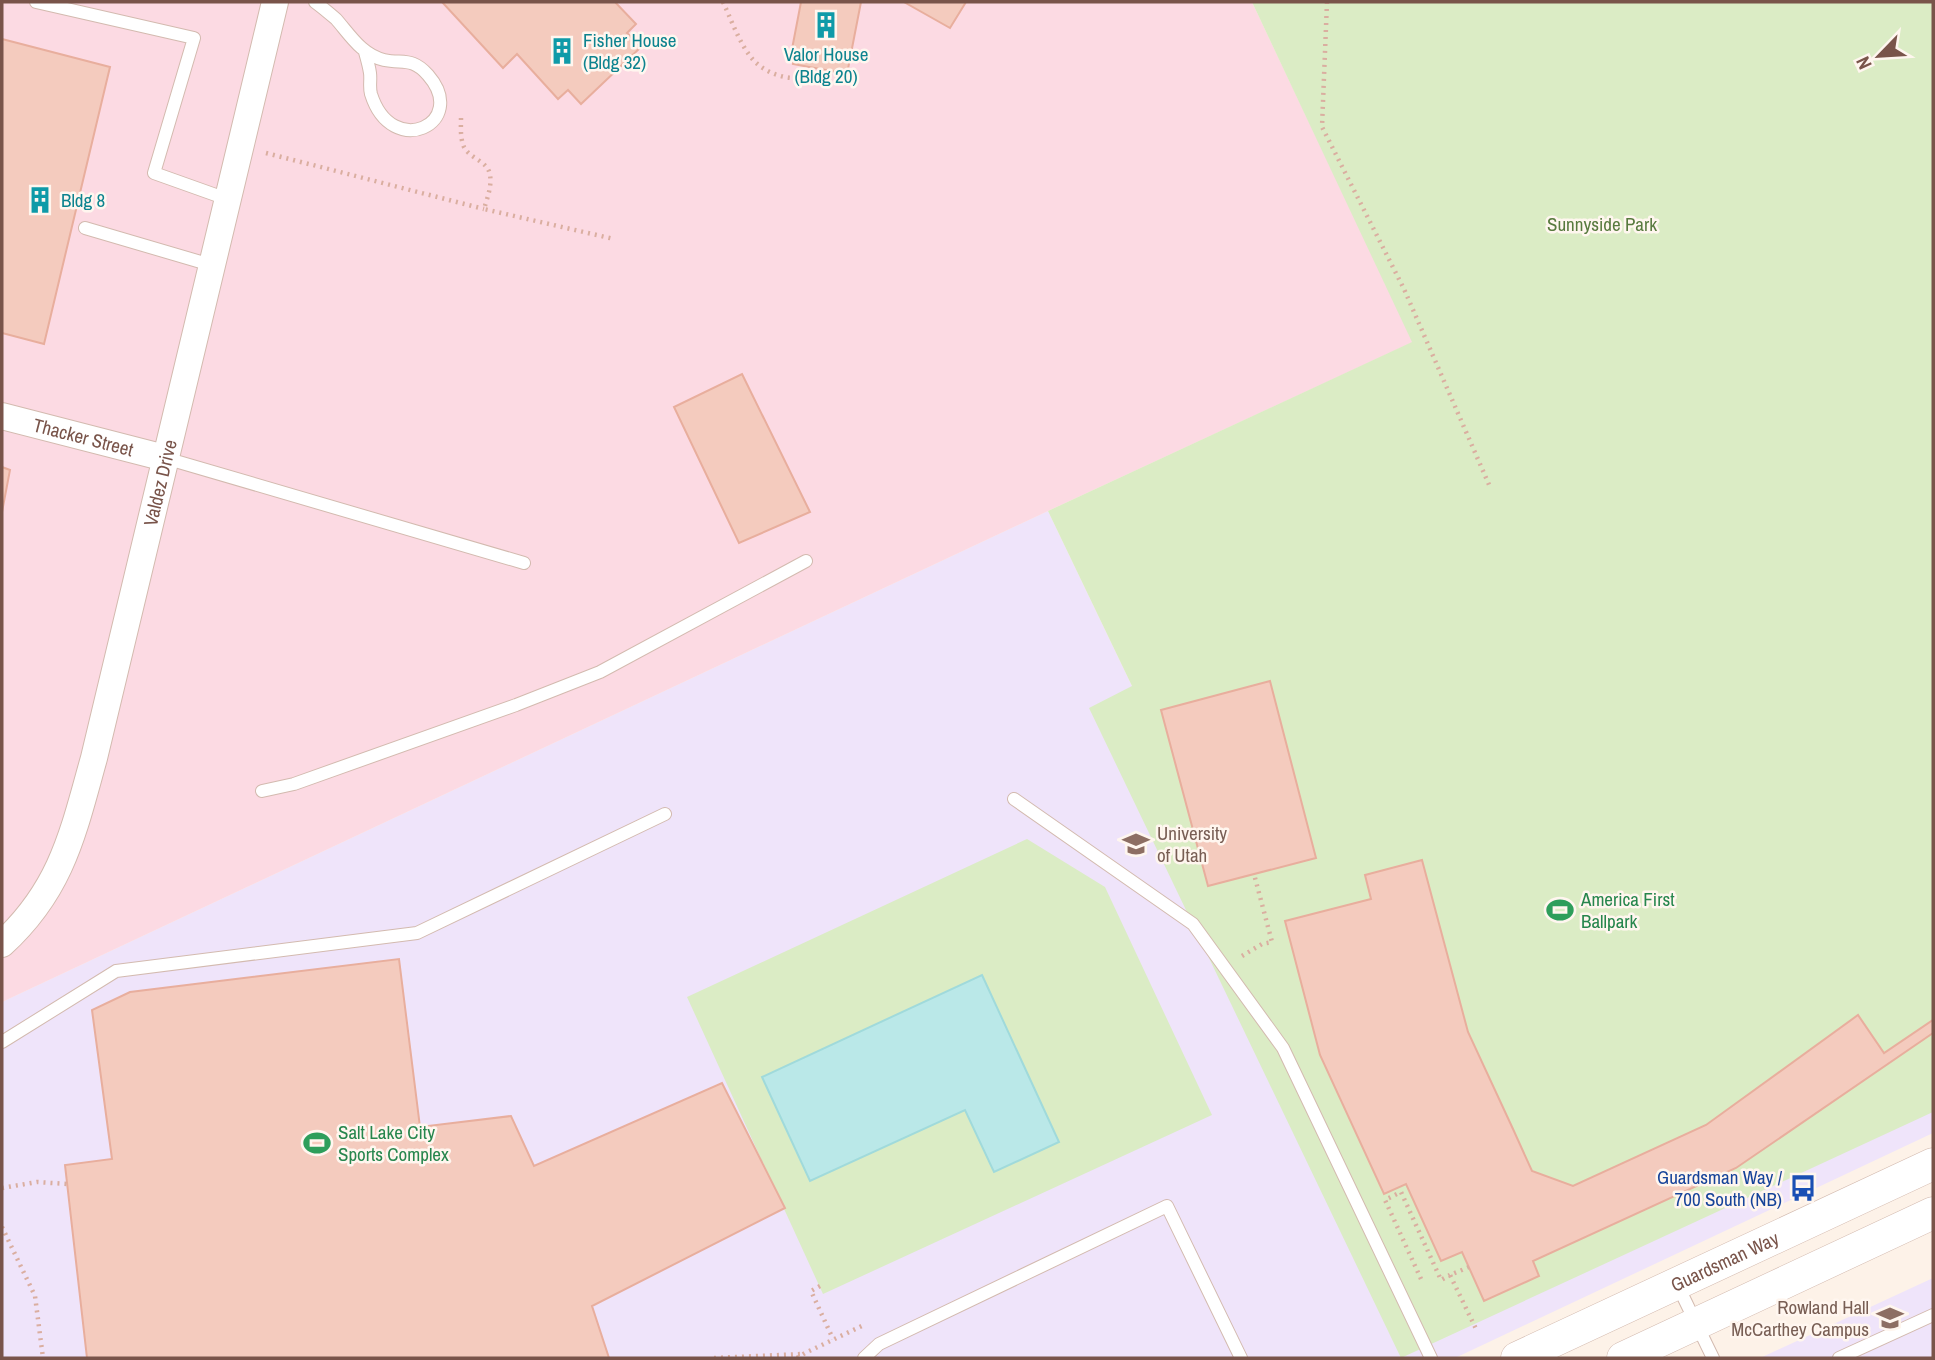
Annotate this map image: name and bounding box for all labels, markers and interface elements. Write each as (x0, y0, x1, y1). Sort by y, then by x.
building icon: Valor House (Bldg 20) (811, 10, 841, 40)
north arrow (1844, 21, 1914, 91)
place label: Fisher House (Bldg 32) (583, 27, 677, 75)
building icon: Fisher House (Bldg 32) (547, 36, 577, 66)
place label: Valor House (Bldg 20) (784, 41, 868, 89)
text: N (1849, 53, 1878, 74)
building icon: Bldg 8 (25, 185, 55, 215)
place label: Bldg 8 (61, 187, 105, 213)
park label: Sunnyside Park (1547, 211, 1657, 237)
street label: Thacker Street (31, 412, 137, 462)
street label: Valdez Drive (137, 437, 183, 529)
place label: University of Utah (1157, 820, 1227, 868)
school or university icon: University of Utah (1121, 829, 1151, 859)
place label: America First Ballpark (1580, 886, 1675, 934)
sports icon: America First Ballpark (1545, 895, 1575, 925)
place label: Salt Lake City Sports Complex (338, 1119, 449, 1167)
sports icon: Salt Lake City Sports Complex (302, 1128, 332, 1158)
place label: Guardsman Way / 700 South (NB) (1657, 1164, 1783, 1212)
bus stop icon: Guardsman Way / 700 South (NB) (1788, 1173, 1818, 1203)
street label: Guardsman Way (1666, 1225, 1783, 1298)
place label: Rowland Hall McCarthey Campus (1731, 1294, 1869, 1342)
school or university icon: Rowland Hall McCarthey Campus (1875, 1303, 1905, 1333)

